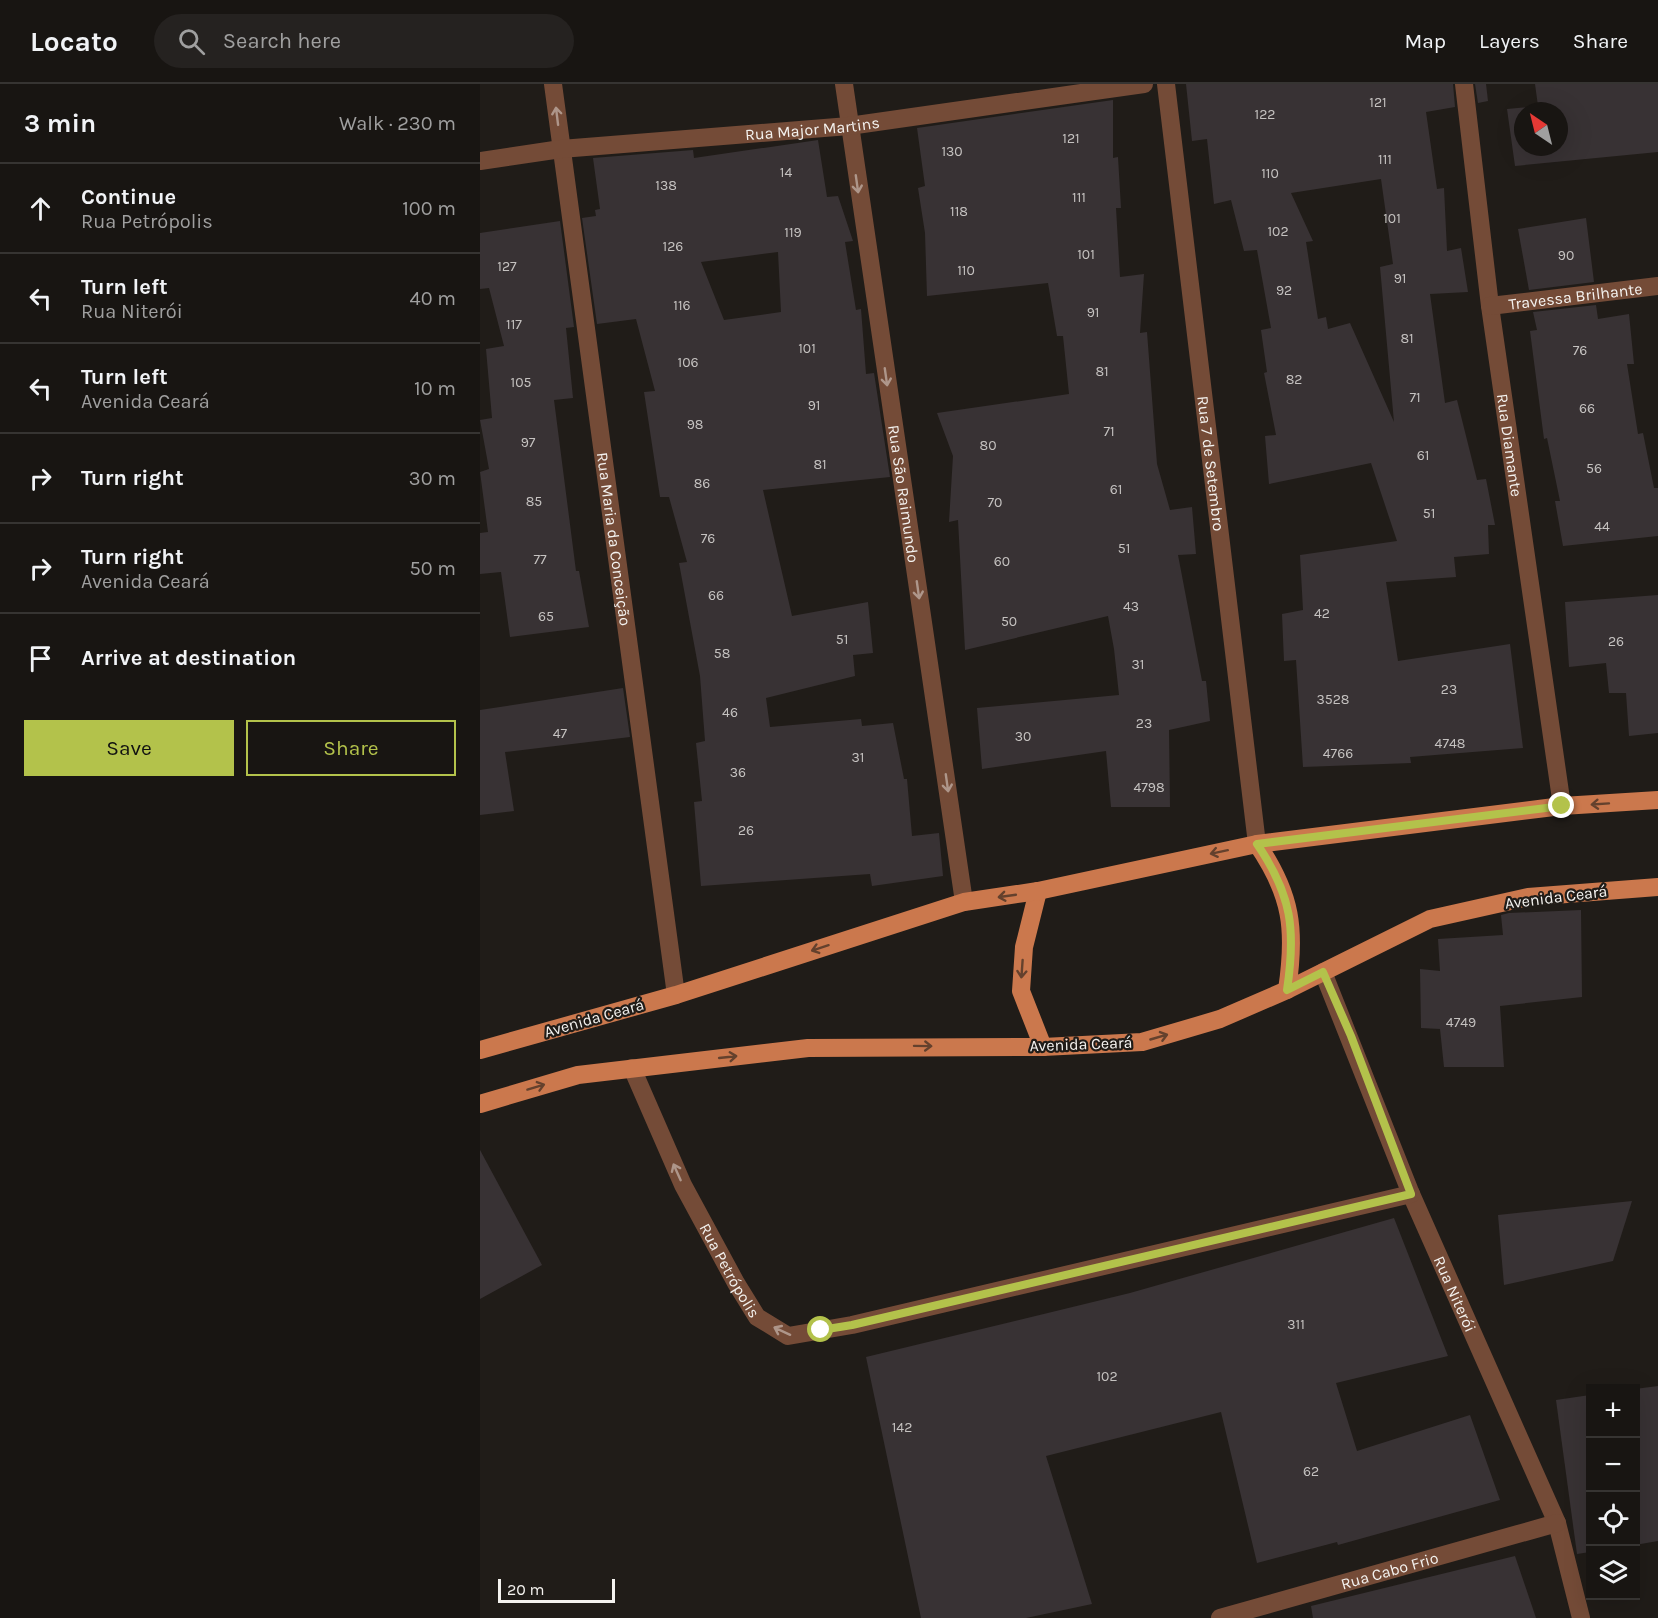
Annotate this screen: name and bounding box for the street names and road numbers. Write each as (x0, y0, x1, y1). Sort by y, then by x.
street label: Rua Major Martins (744, 112, 881, 144)
street label: Travessa Brilhante (1507, 278, 1643, 313)
street label: Rua Diamante (1493, 392, 1527, 498)
street label: Rua 7 de Setembro (1194, 395, 1229, 532)
street label: Rua São Raimundo (885, 423, 924, 564)
street label: Rua Maria da Conceição (593, 451, 636, 627)
street label: Avenida Ceará (1504, 881, 1608, 913)
street label: Avenida Ceará (542, 995, 646, 1041)
street label: Avenida Ceará (1029, 1033, 1133, 1055)
street label: Rua Petrópolis (696, 1220, 764, 1321)
street label: Rua Niterói (1430, 1253, 1480, 1335)
street label: Rua Cabo Frio (1338, 1547, 1440, 1593)

